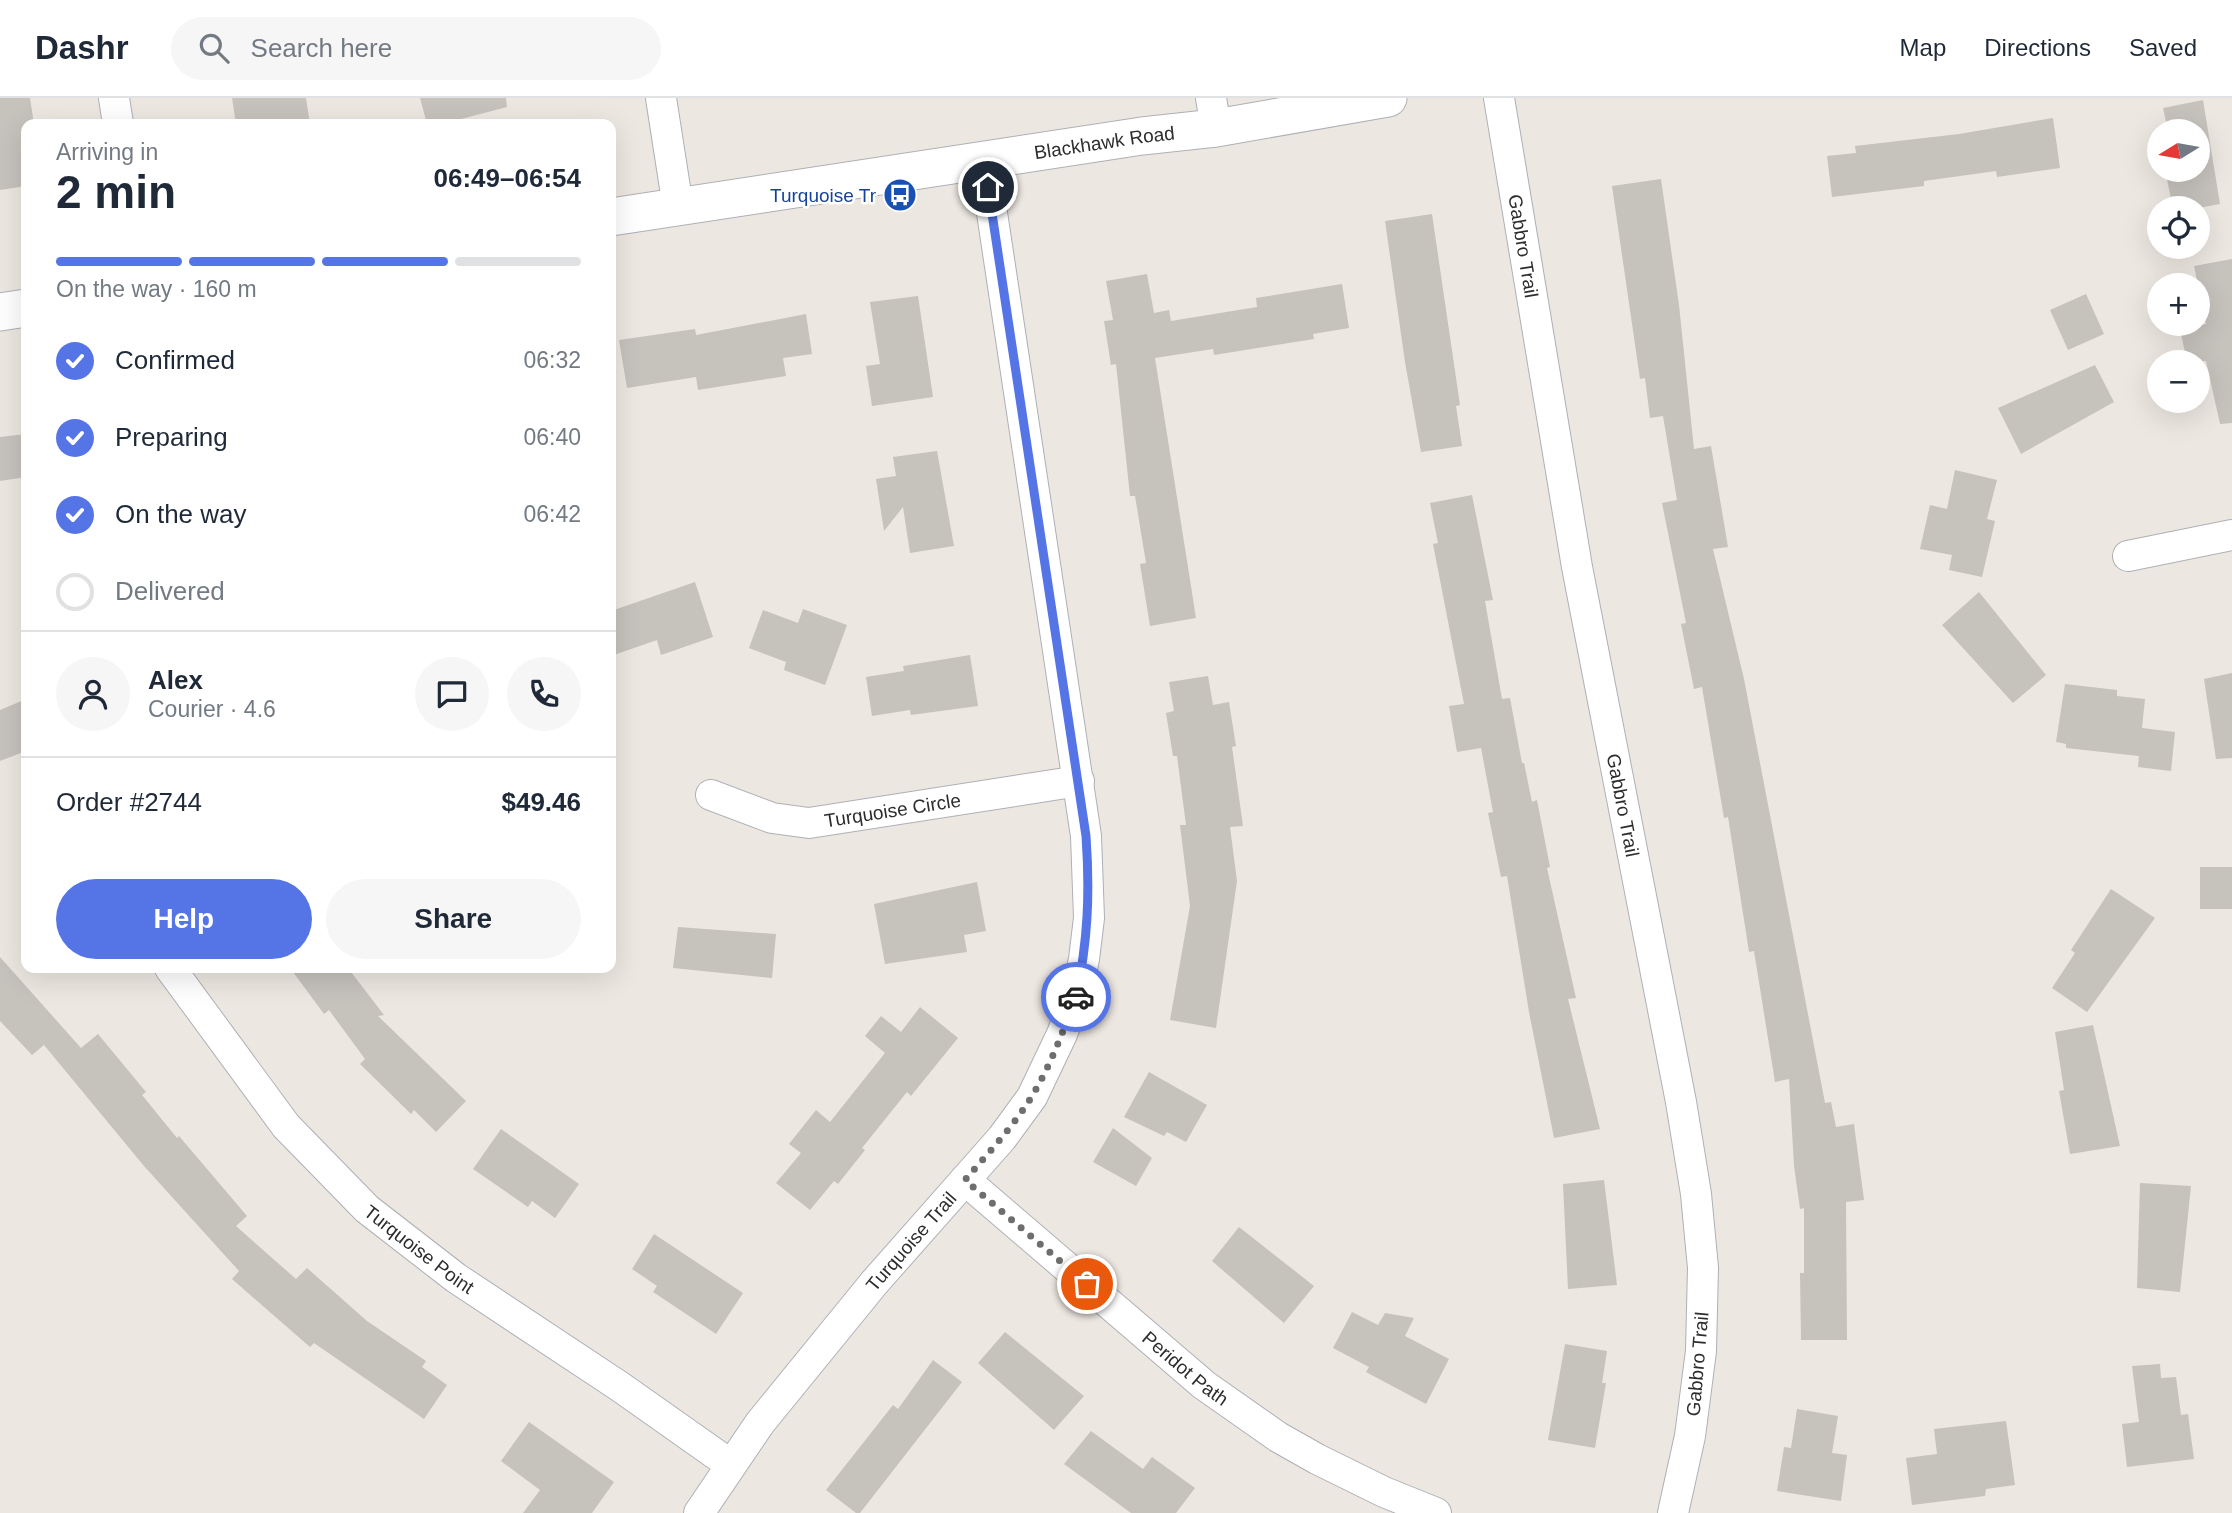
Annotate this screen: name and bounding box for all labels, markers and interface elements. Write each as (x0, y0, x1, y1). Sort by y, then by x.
search box (171, 17, 661, 80)
text: Dashr (35, 29, 129, 66)
icon: search (195, 29, 233, 67)
text: Search here (251, 33, 392, 63)
text: Map (1900, 34, 1946, 61)
text: Directions (1984, 34, 2091, 61)
text: Saved (2129, 34, 2197, 61)
north arrow (2147, 119, 2210, 182)
map controls (2147, 119, 2210, 413)
street label: Blackhawk Road (1033, 123, 1176, 163)
text: Arriving in (56, 139, 158, 165)
pin (958, 157, 1018, 217)
text: 06:49–06:54 (434, 163, 581, 193)
text: 2 min (56, 166, 176, 218)
icon: home (969, 168, 1007, 206)
bus stop icon: Turquoise Tr (881, 176, 919, 214)
place label: Turquoise Tr (770, 185, 877, 206)
street label: Gabbro Trail (1504, 193, 1542, 299)
button: locate (2147, 196, 2210, 259)
button: + (2147, 273, 2210, 336)
text: On the way · 160 m (56, 276, 257, 302)
icon: check (56, 342, 94, 380)
text: Confirmed (115, 345, 235, 375)
text: 06:32 (523, 347, 581, 373)
button: − (2147, 350, 2210, 413)
icon: check (56, 419, 94, 457)
text: Preparing (115, 422, 228, 452)
text: 06:40 (523, 424, 581, 450)
icon: check (56, 496, 94, 534)
text: On the way (115, 499, 247, 529)
text: 06:42 (523, 501, 581, 527)
text: Delivered (115, 576, 225, 606)
button: person (56, 657, 130, 731)
button: chat (415, 657, 489, 731)
button: phone (507, 657, 581, 731)
text: Alex (148, 665, 203, 695)
text: Courier · 4.6 (148, 696, 276, 722)
street label: Gabbro Trail (1603, 752, 1643, 859)
text: Order #2744 (56, 787, 202, 817)
text: $49.46 (501, 787, 581, 817)
street label: Turquoise Circle (823, 790, 962, 831)
button: Help (56, 879, 312, 959)
button: Share (326, 879, 581, 959)
courier (1041, 962, 1111, 1032)
icon: car (1057, 978, 1095, 1016)
street label: Turquoise Trail (862, 1188, 961, 1295)
street label: Turquoise Point (360, 1201, 479, 1298)
pin (1057, 1254, 1117, 1314)
icon: bag (1068, 1265, 1106, 1303)
street label: Gabbro Trail (1682, 1311, 1713, 1417)
street label: Peridot Path (1138, 1327, 1232, 1410)

